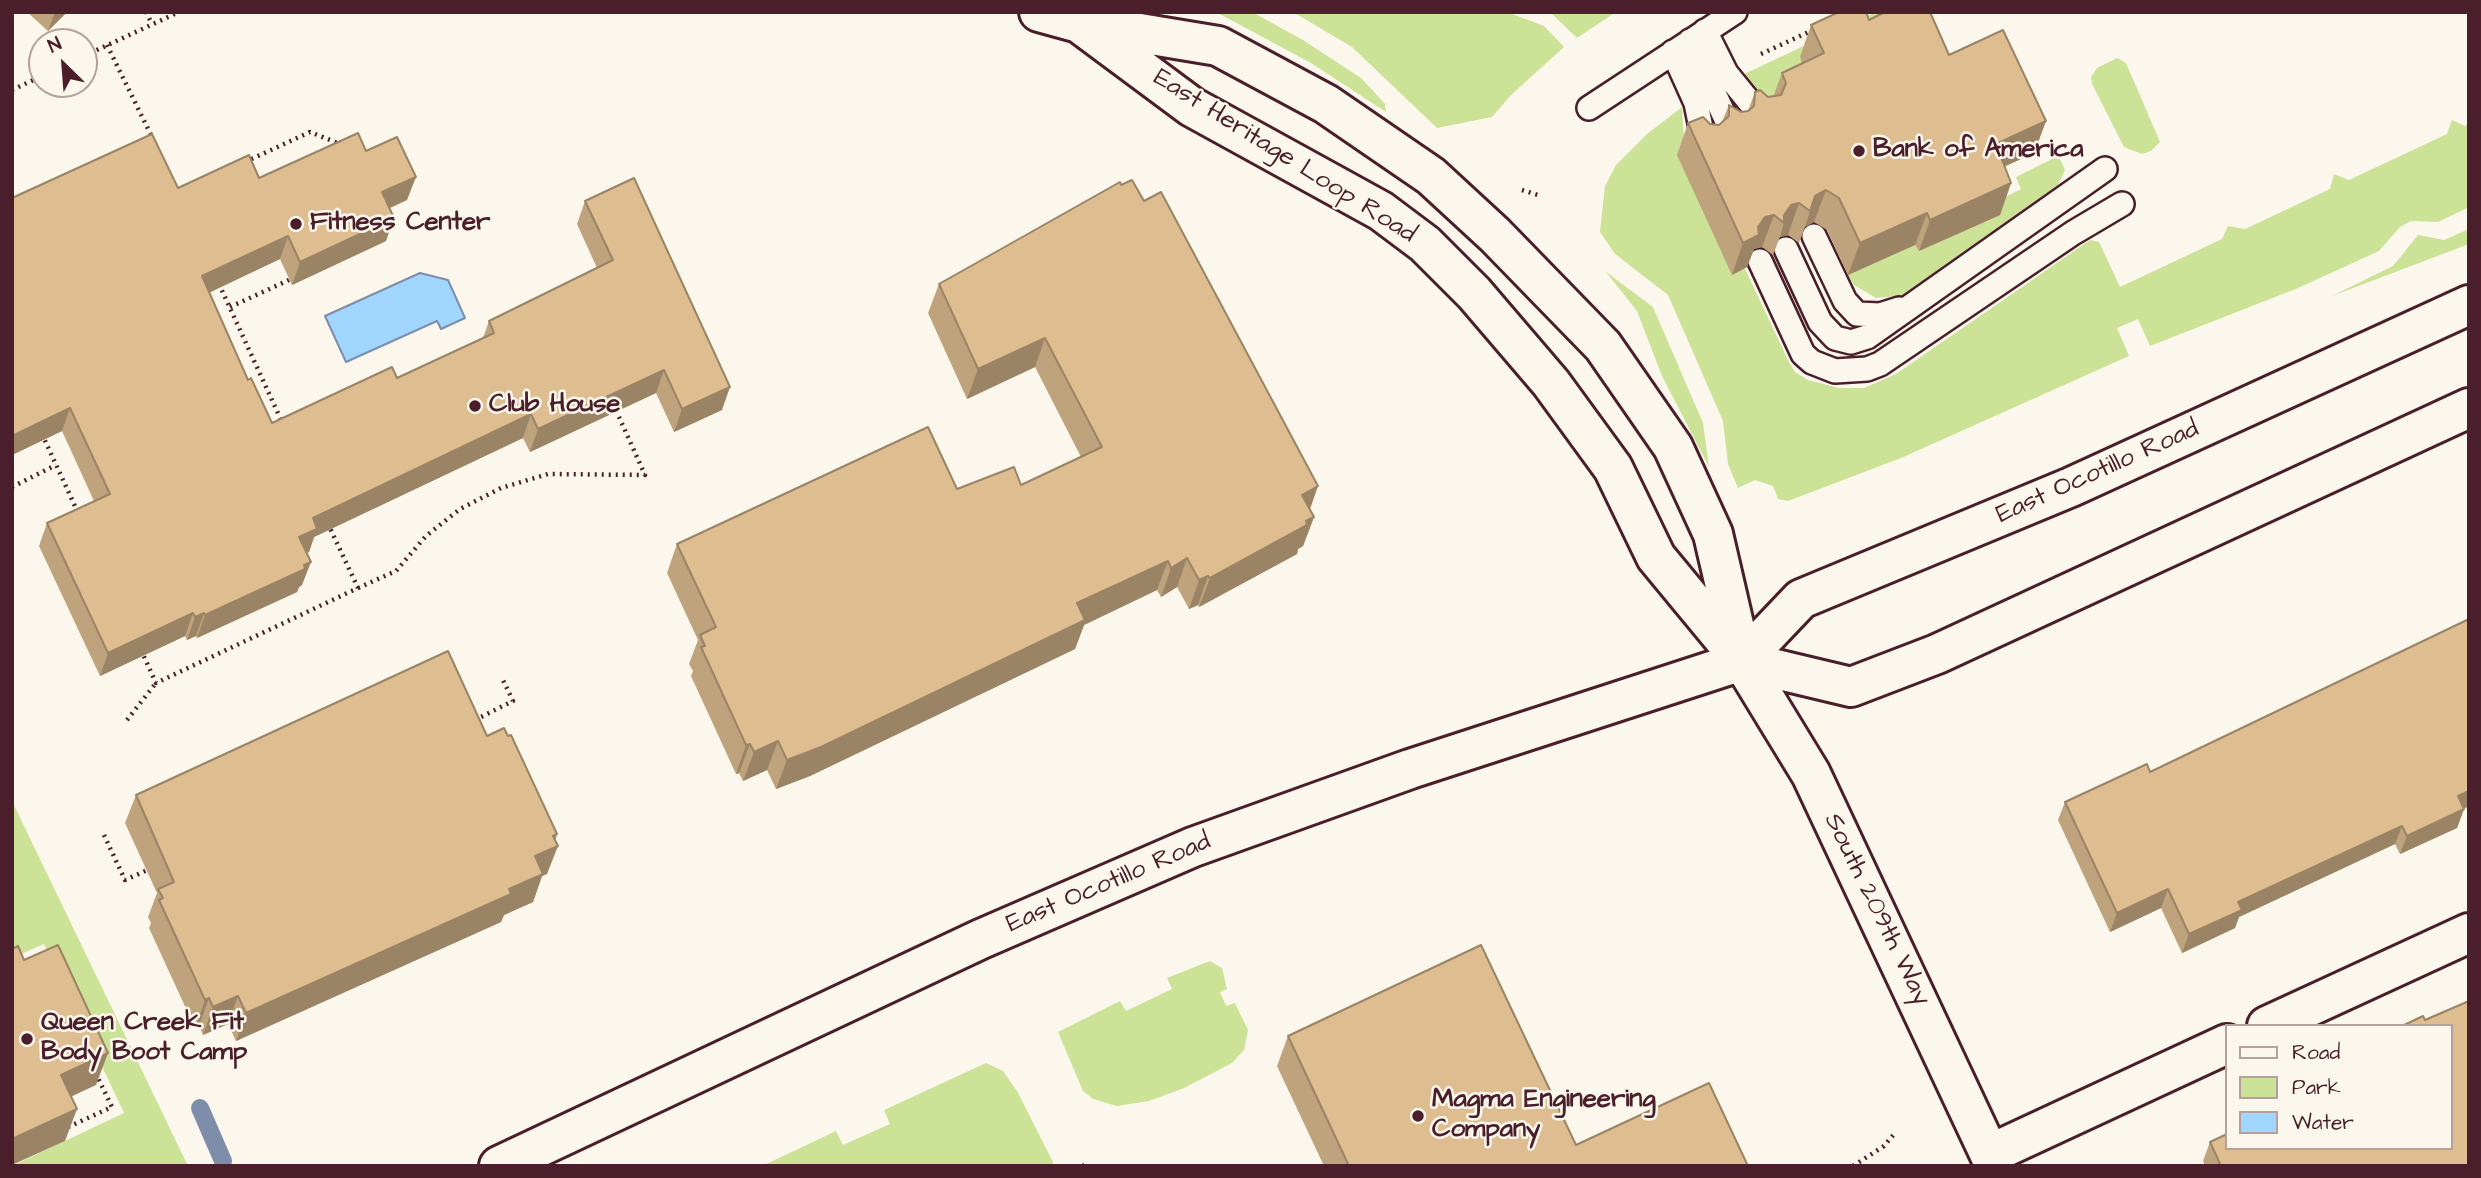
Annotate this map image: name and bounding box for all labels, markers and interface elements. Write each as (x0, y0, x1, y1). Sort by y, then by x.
north arrow (28, 28, 98, 98)
text: N (44, 31, 66, 60)
street label: East Heritage Loop Road (1147, 63, 1421, 251)
place label: Bank of America (1873, 135, 2083, 167)
marker: Bank of America (1851, 143, 1867, 159)
place label: Fitness Center (310, 208, 490, 240)
marker: Fitness Center (288, 216, 304, 232)
place label: Club House (489, 390, 620, 422)
marker: Club House (467, 398, 483, 414)
street label: East Ocotillo Road (1992, 414, 2204, 532)
street label: South 209th Way (1816, 809, 1936, 1011)
street label: East Ocotillo Road (1002, 827, 1216, 941)
place label: Queen Creek Fit Body Boot Camp (41, 1008, 247, 1070)
legend (2226, 1024, 2453, 1150)
marker: Queen Creek Fit Body Boot Camp (19, 1031, 35, 1047)
text: Road (2292, 1038, 2340, 1067)
text: Park (2292, 1073, 2341, 1102)
place label: Magma Engineering Company (1432, 1085, 1656, 1146)
marker: Magma Engineering Company (1410, 1108, 1426, 1124)
text: Water (2292, 1108, 2354, 1137)

